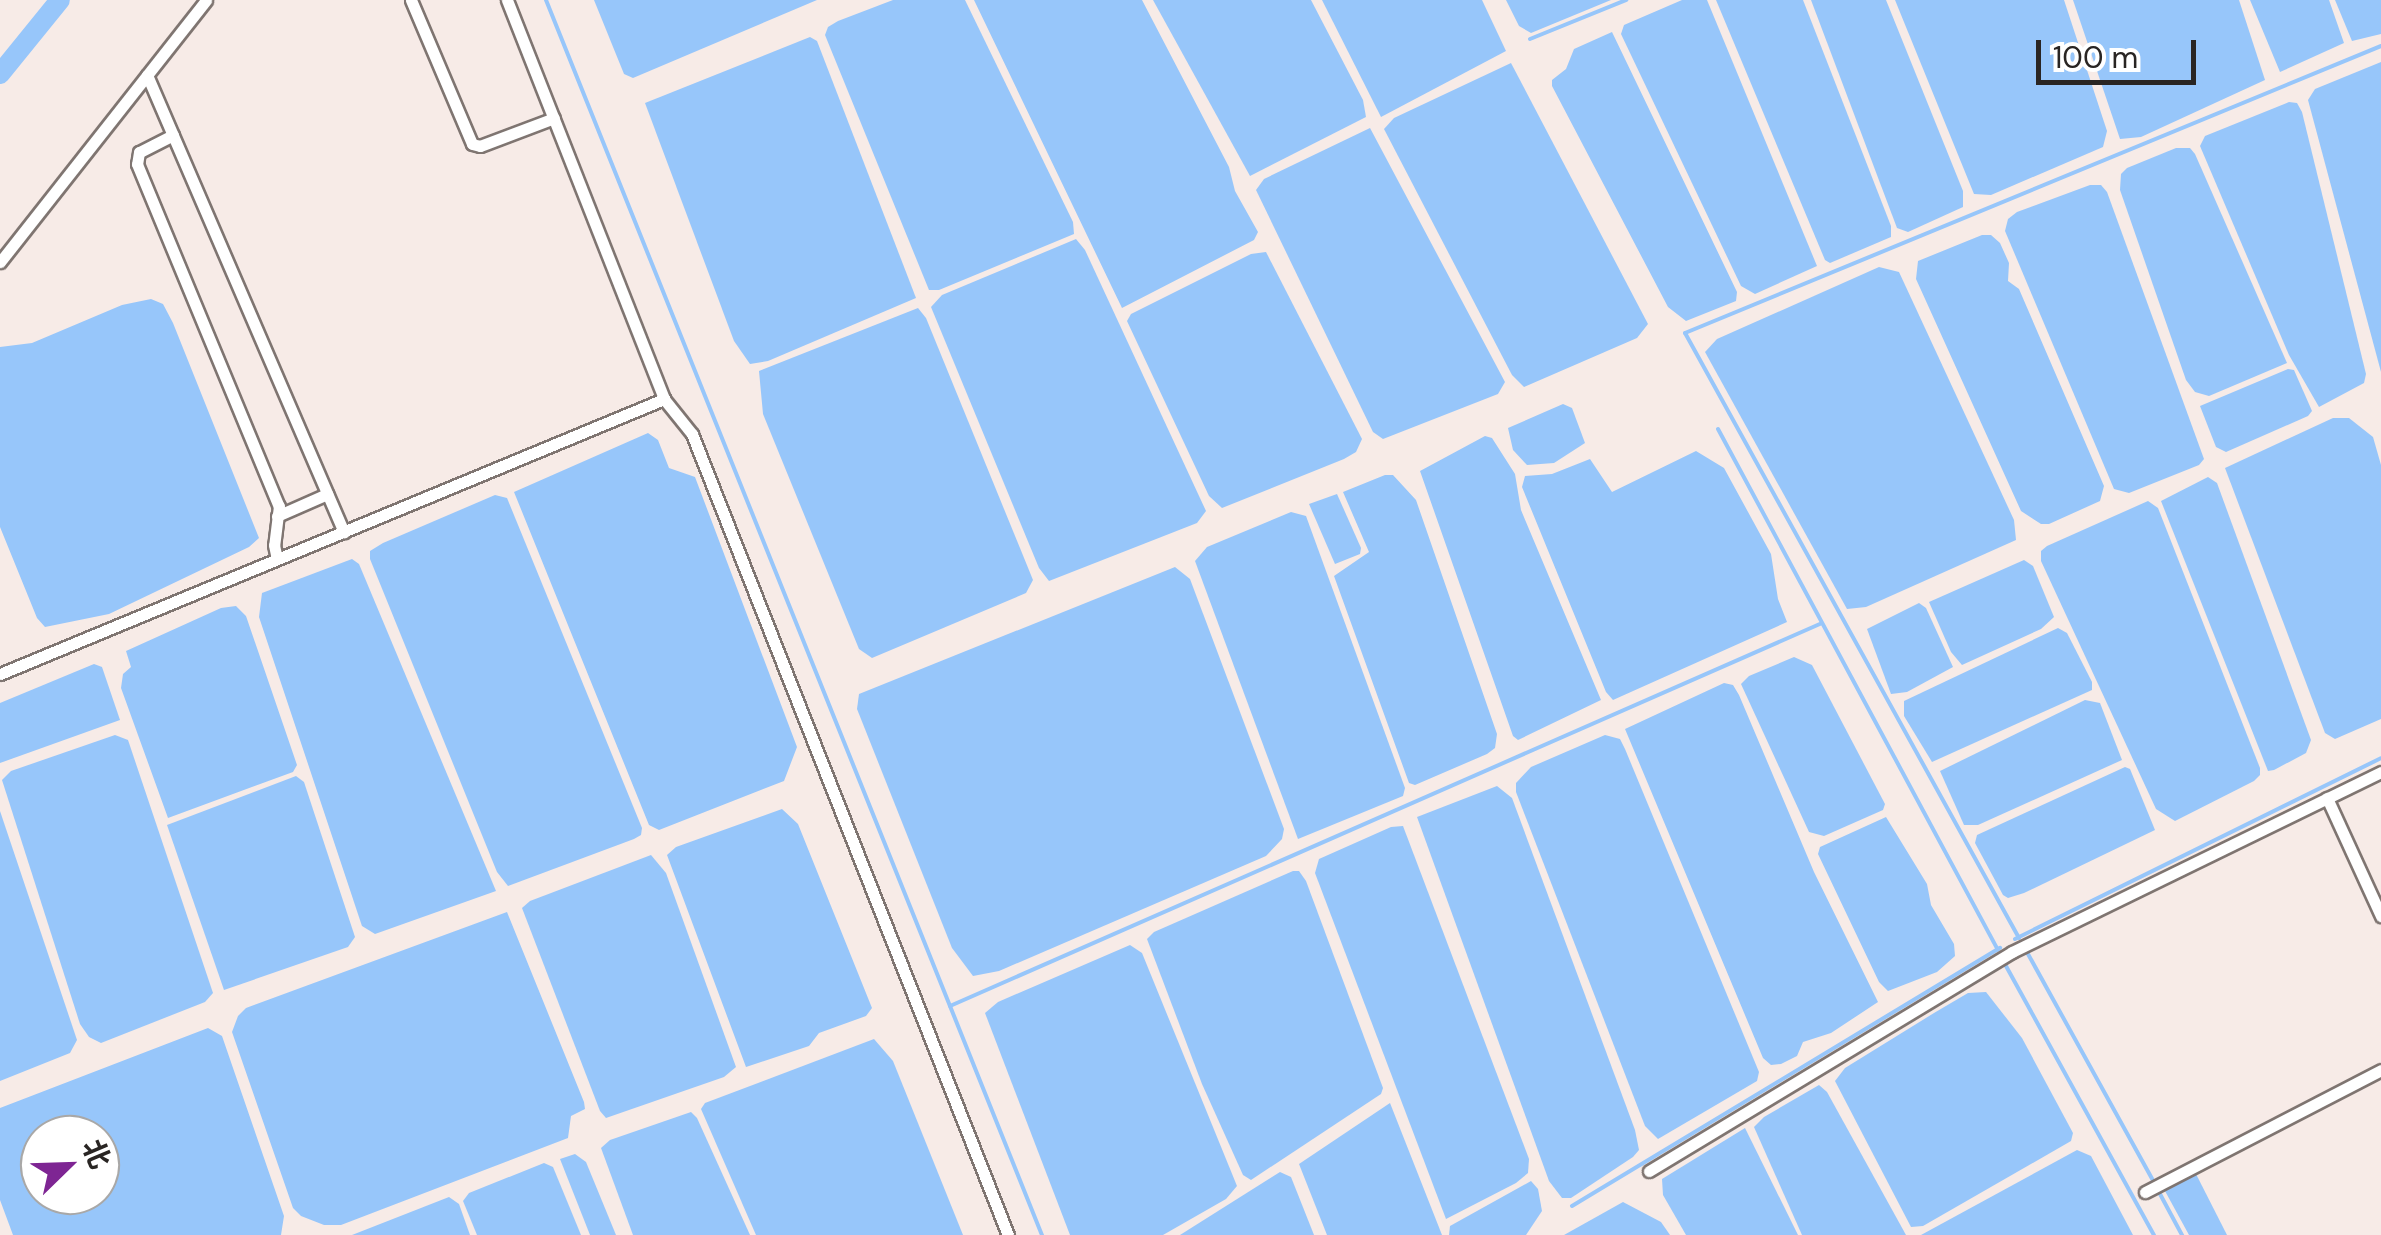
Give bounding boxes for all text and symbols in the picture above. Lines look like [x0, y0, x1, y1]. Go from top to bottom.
scale bar [2041, 20, 2201, 82]
text: 100 m [2053, 38, 2138, 77]
north arrow [20, 1115, 120, 1215]
text: 北 [74, 1134, 119, 1174]

